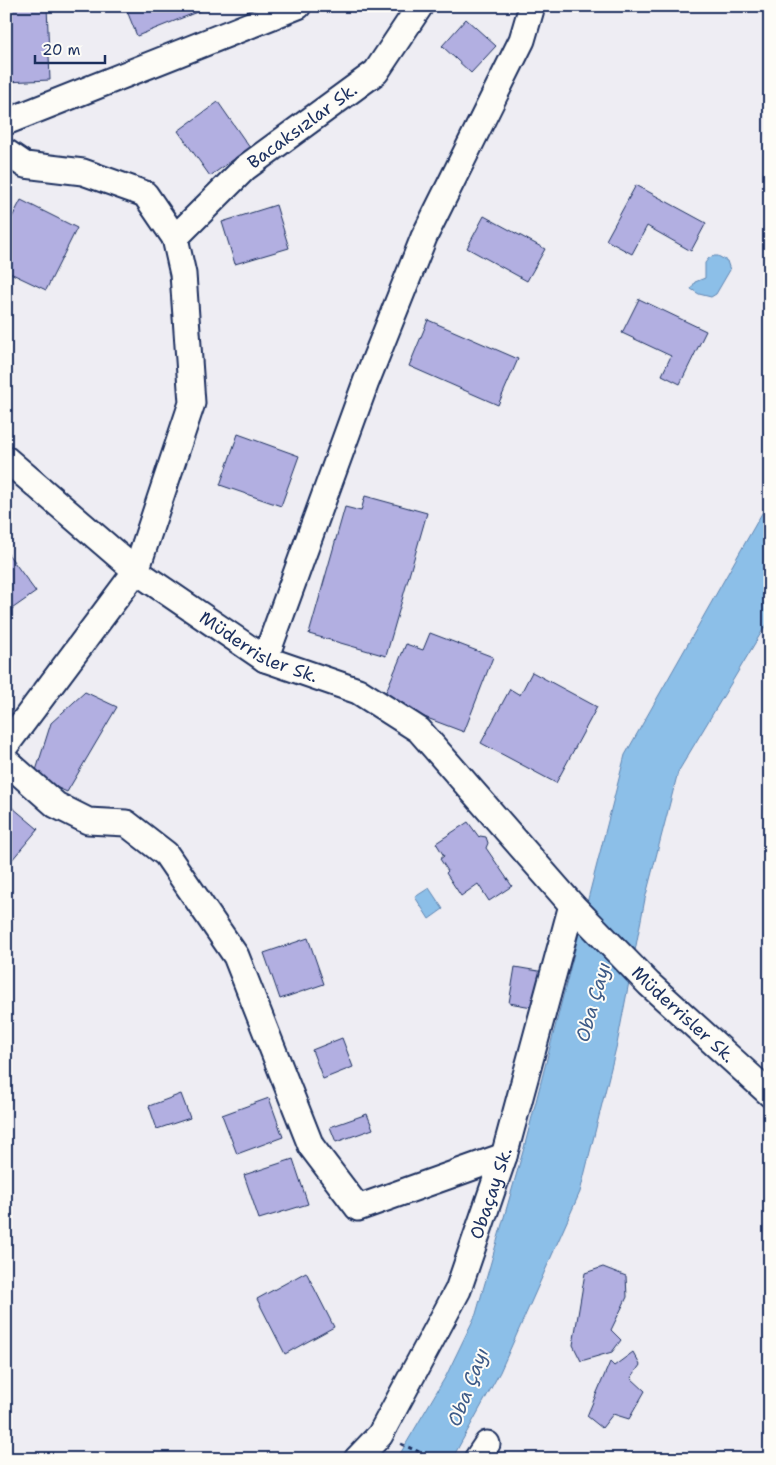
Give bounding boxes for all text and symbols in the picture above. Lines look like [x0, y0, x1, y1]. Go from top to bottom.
scale bar [35, 32, 105, 64]
text: 20 m [42, 40, 81, 60]
street label: Bacaksızlar Sk. [243, 78, 362, 174]
street label: Müderrisler Sk. [195, 606, 321, 688]
water label: Oba Çayı [570, 959, 616, 1045]
street label: Müderrisler Sk. [626, 961, 740, 1068]
street label: Obaçay Sk. [464, 1145, 518, 1242]
water label: Oba Çayı [442, 1344, 494, 1430]

